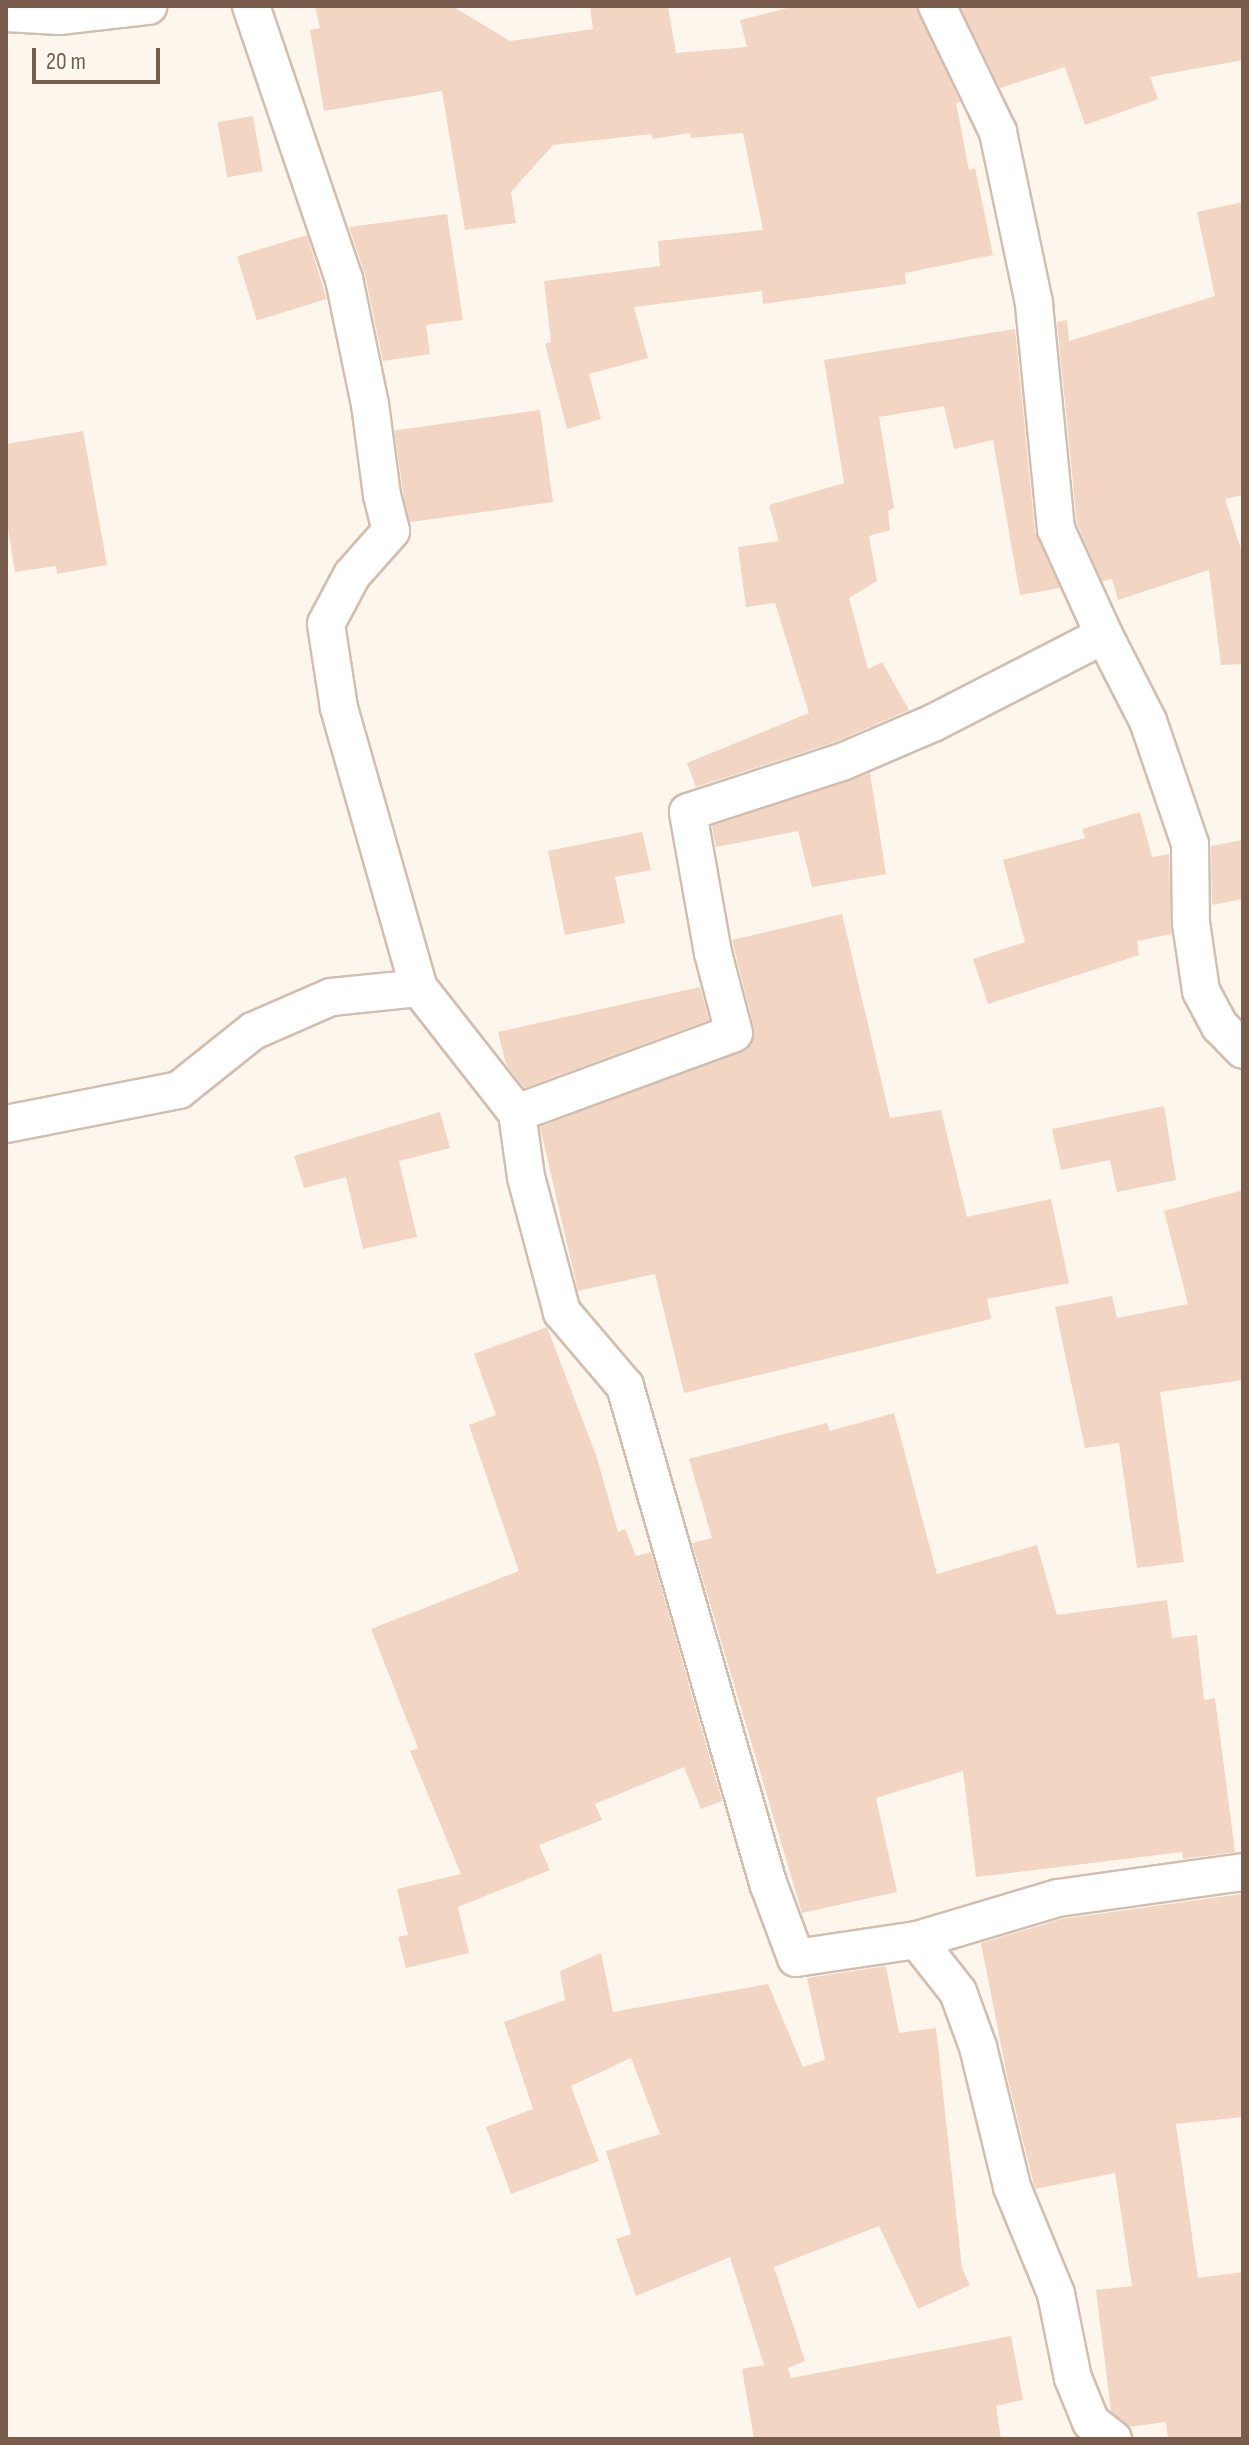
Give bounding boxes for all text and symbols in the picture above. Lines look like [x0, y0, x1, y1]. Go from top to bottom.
scale bar [36, 32, 164, 82]
text: 20 m [46, 47, 86, 76]

